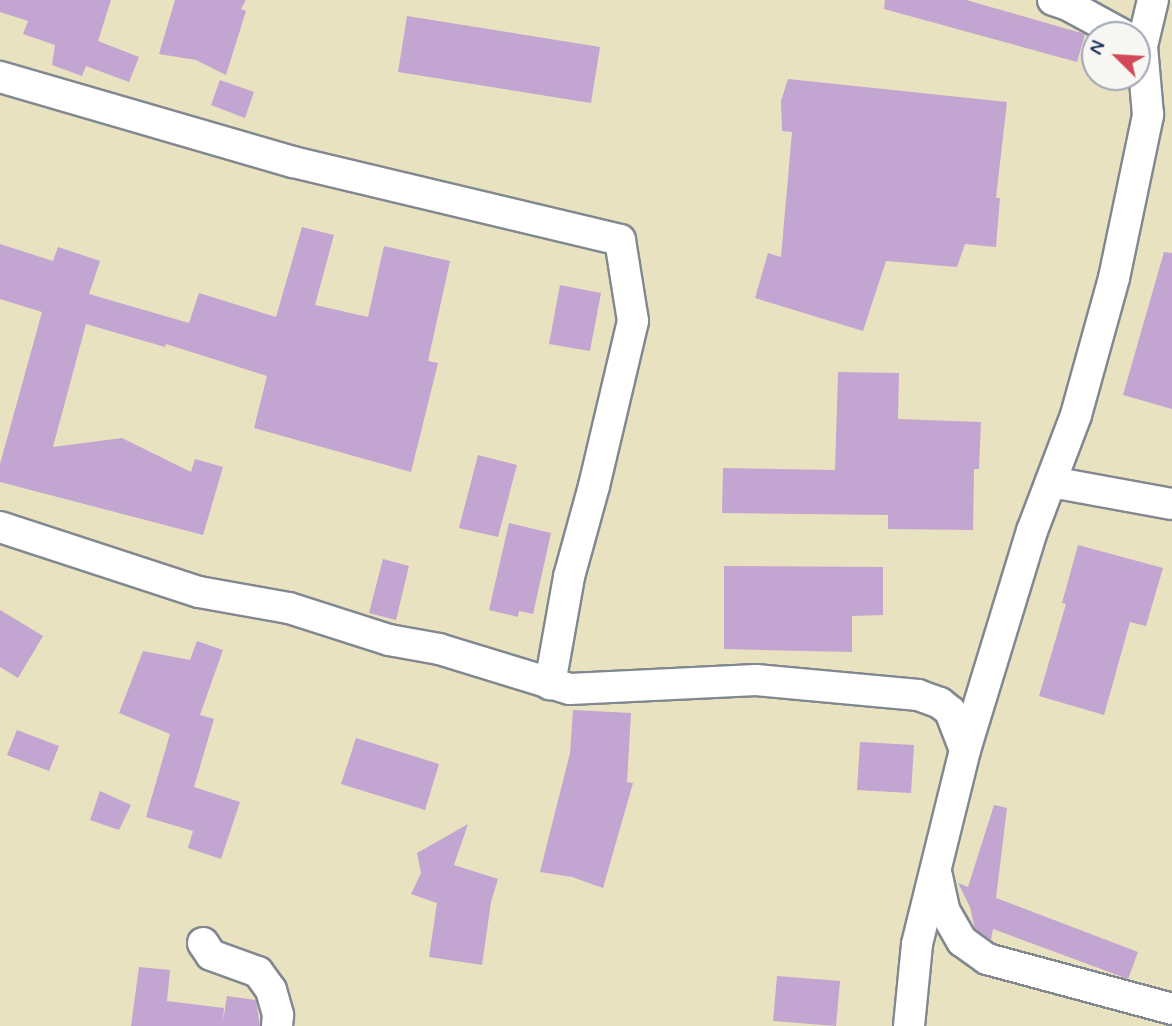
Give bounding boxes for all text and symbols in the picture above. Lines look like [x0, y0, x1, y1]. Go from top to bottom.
north arrow [1081, 21, 1151, 91]
text: N [1084, 37, 1112, 59]

